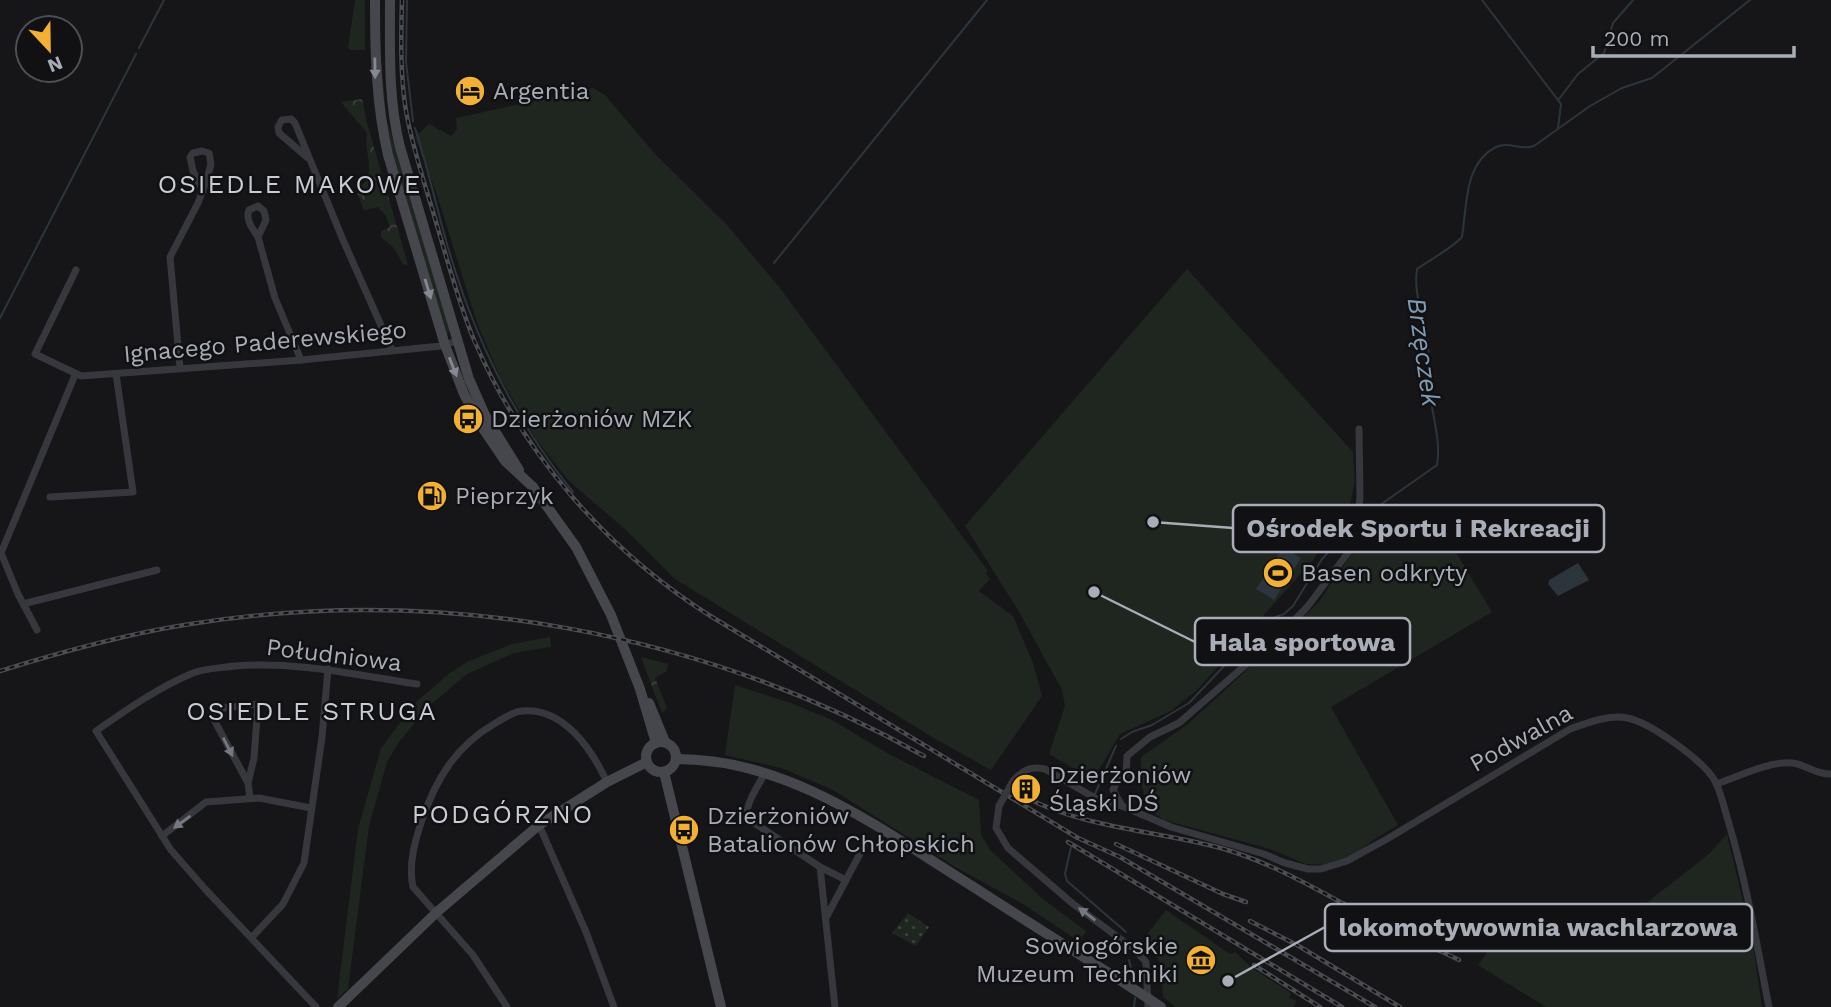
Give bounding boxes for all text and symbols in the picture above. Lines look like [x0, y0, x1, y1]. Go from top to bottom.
north arrow [14, 14, 84, 84]
scale bar [1593, 14, 1794, 58]
text: 200 m [1604, 26, 1670, 51]
text: N [44, 51, 66, 78]
one-way arrow [369, 57, 381, 79]
hotel icon: Argentia [453, 74, 487, 108]
place label: Argentia [493, 77, 589, 105]
district label: OSIEDLE MAKOWE [158, 169, 422, 199]
one-way arrow [423, 279, 433, 300]
water label: Brzęczek [1401, 295, 1447, 409]
street label: Ignacego Paderewskiego [122, 316, 408, 368]
one-way arrow [447, 356, 458, 377]
bus stop icon: Dzierżoniów MZK [451, 402, 485, 436]
place label: Dzierżoniów MZK [491, 405, 693, 433]
fuel station icon: Pieprzyk [415, 479, 449, 513]
place label: Pieprzyk [455, 482, 554, 510]
callout: Ośrodek Sportu i Rekreacji [1233, 505, 1604, 552]
text: Ośrodek Sportu i Rekreacji [1246, 513, 1590, 543]
sports icon: Basen odkryty [1261, 556, 1295, 590]
place label: Basen odkryty [1301, 559, 1468, 587]
callout: Hala sportowa [1195, 618, 1410, 665]
text: Hala sportowa [1209, 627, 1395, 657]
street label: Południowa [265, 633, 403, 677]
district label: OSIEDLE STRUGA [186, 696, 438, 726]
street label: Podwalna [1465, 698, 1577, 778]
one-way arrow [222, 738, 234, 758]
place label: Dzierżoniów Śląski DŚ [1049, 761, 1191, 817]
building icon: Dzierżoniów Śląski DŚ [1009, 772, 1043, 806]
district label: PODGÓRZNO [412, 799, 594, 829]
place label: Dzierżoniów Batalionów Chłopskich [707, 802, 975, 858]
bus stop icon: Dzierżoniów Batalionów Chłopskich [667, 813, 701, 847]
one-way arrow [173, 815, 191, 829]
callout: lokomotywownia wachlarzowa [1325, 904, 1752, 951]
one-way arrow [1079, 907, 1097, 922]
text: lokomotywownia wachlarzowa [1338, 912, 1738, 942]
place label: Sowiogórskie Muzeum Techniki [976, 932, 1178, 988]
museum icon: Sowiogórskie Muzeum Techniki [1184, 943, 1218, 977]

